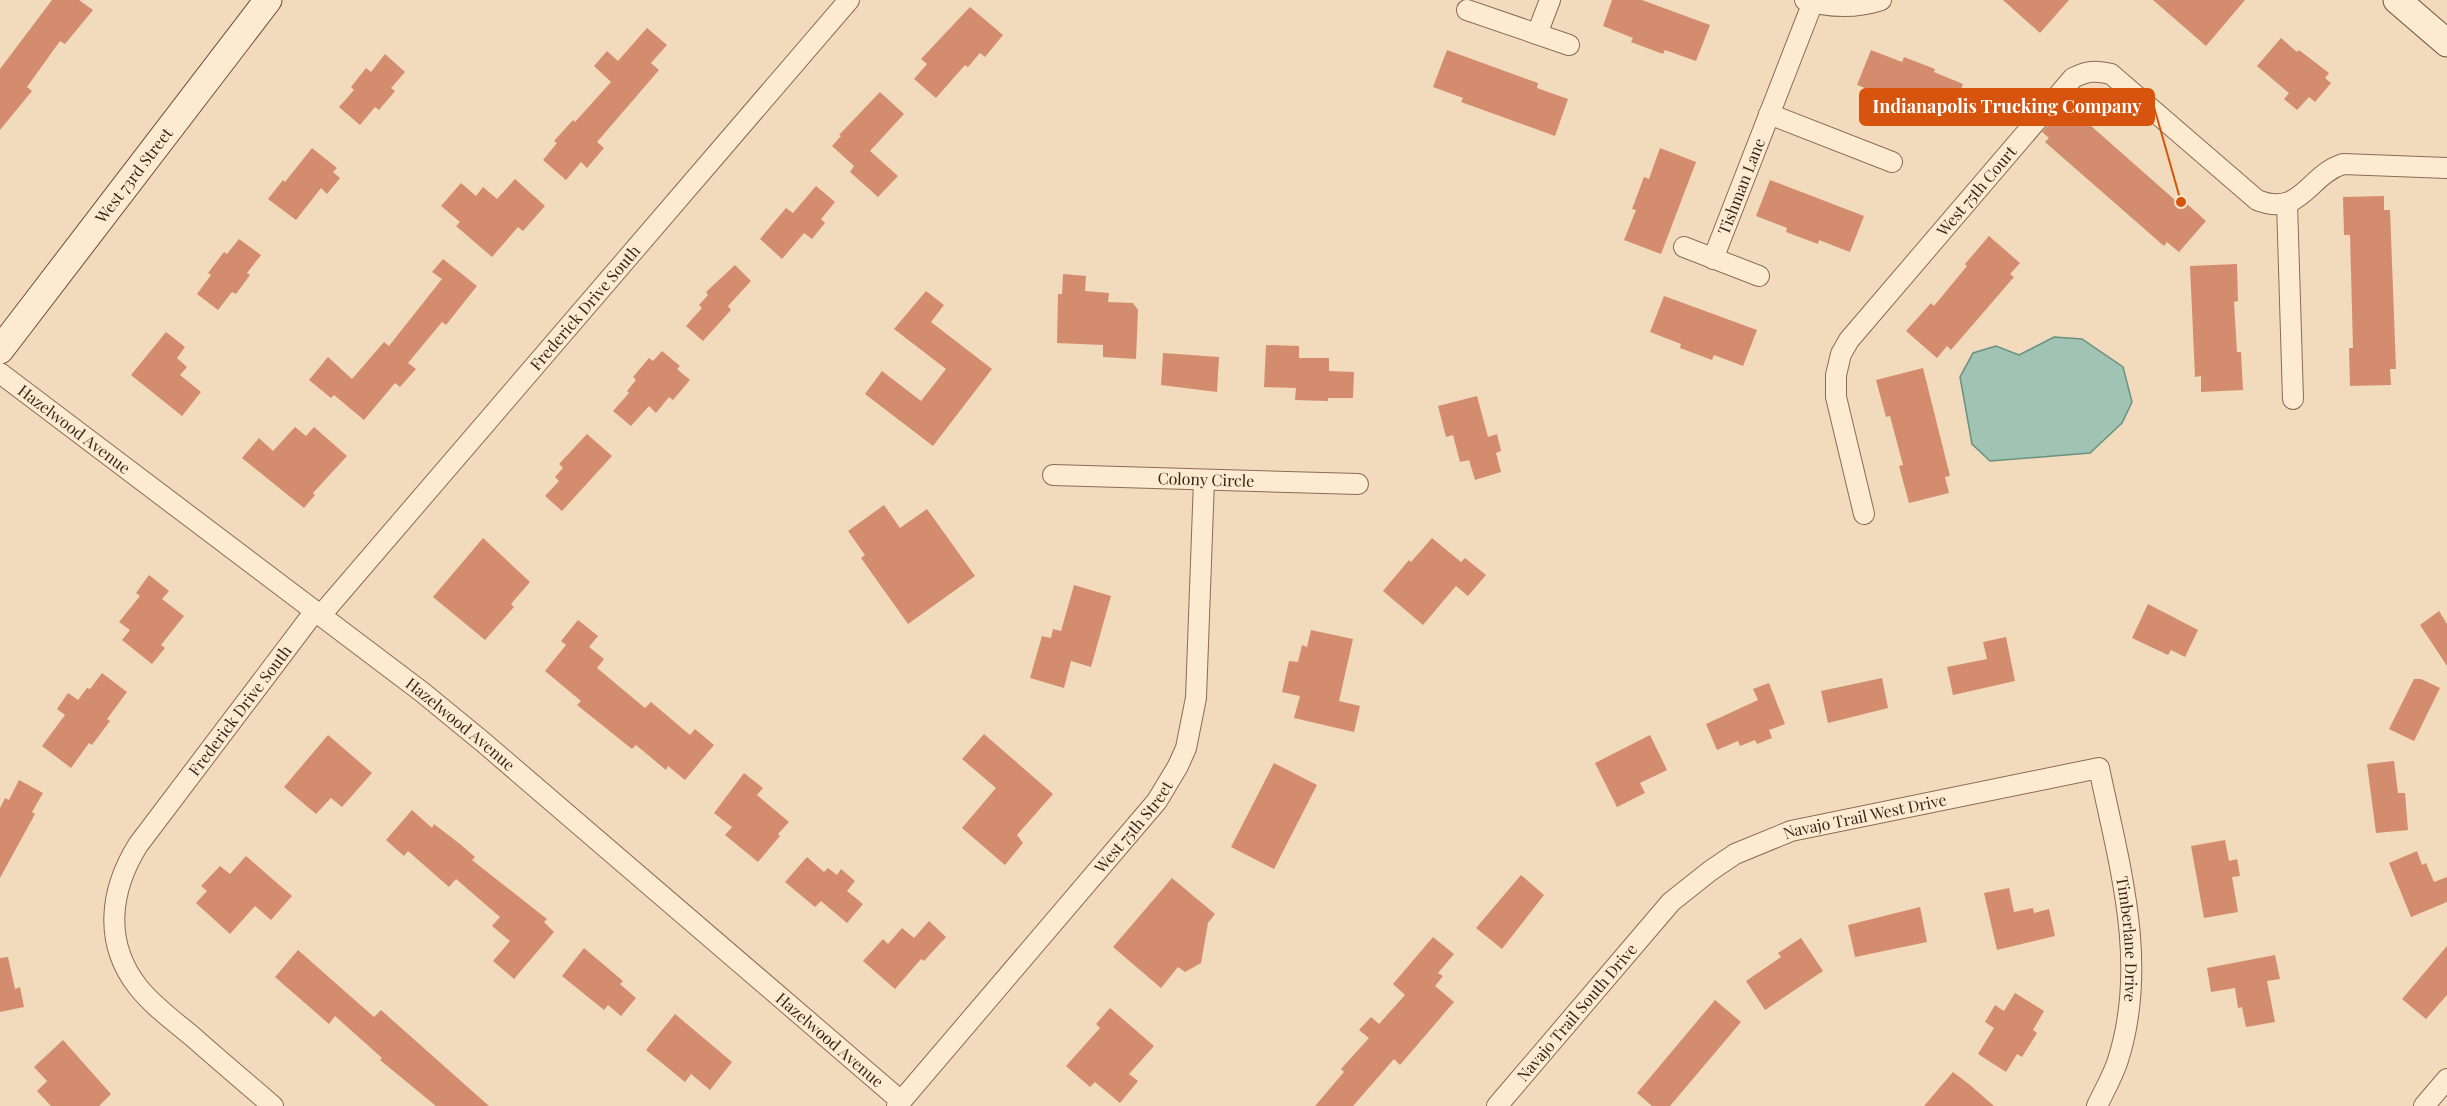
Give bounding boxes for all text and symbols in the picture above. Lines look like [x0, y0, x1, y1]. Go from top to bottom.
callout: Indianapolis Trucking Company [1860, 89, 2154, 125]
text: Indianapolis Trucking Company [1872, 94, 2142, 118]
street label: West 73rd Street [89, 123, 177, 228]
street label: Tishman Lane [1713, 135, 1769, 237]
street label: West 75th Court [1931, 141, 2021, 241]
street label: Frederick Drive South [525, 240, 644, 374]
street label: Hazelwood Avenue [14, 379, 135, 478]
street label: Colony Circle [1157, 467, 1255, 491]
street label: Frederick Drive South [183, 640, 296, 780]
street label: Hazelwood Avenue [402, 672, 520, 775]
street label: West 75th Street [1089, 776, 1177, 878]
street label: Navajo Trail West Drive [1780, 788, 1948, 843]
street label: Timberlane Drive [2112, 875, 2142, 1003]
street label: Navajo Trail South Drive [1512, 939, 1641, 1085]
street label: Hazelwood Avenue [772, 987, 888, 1092]

